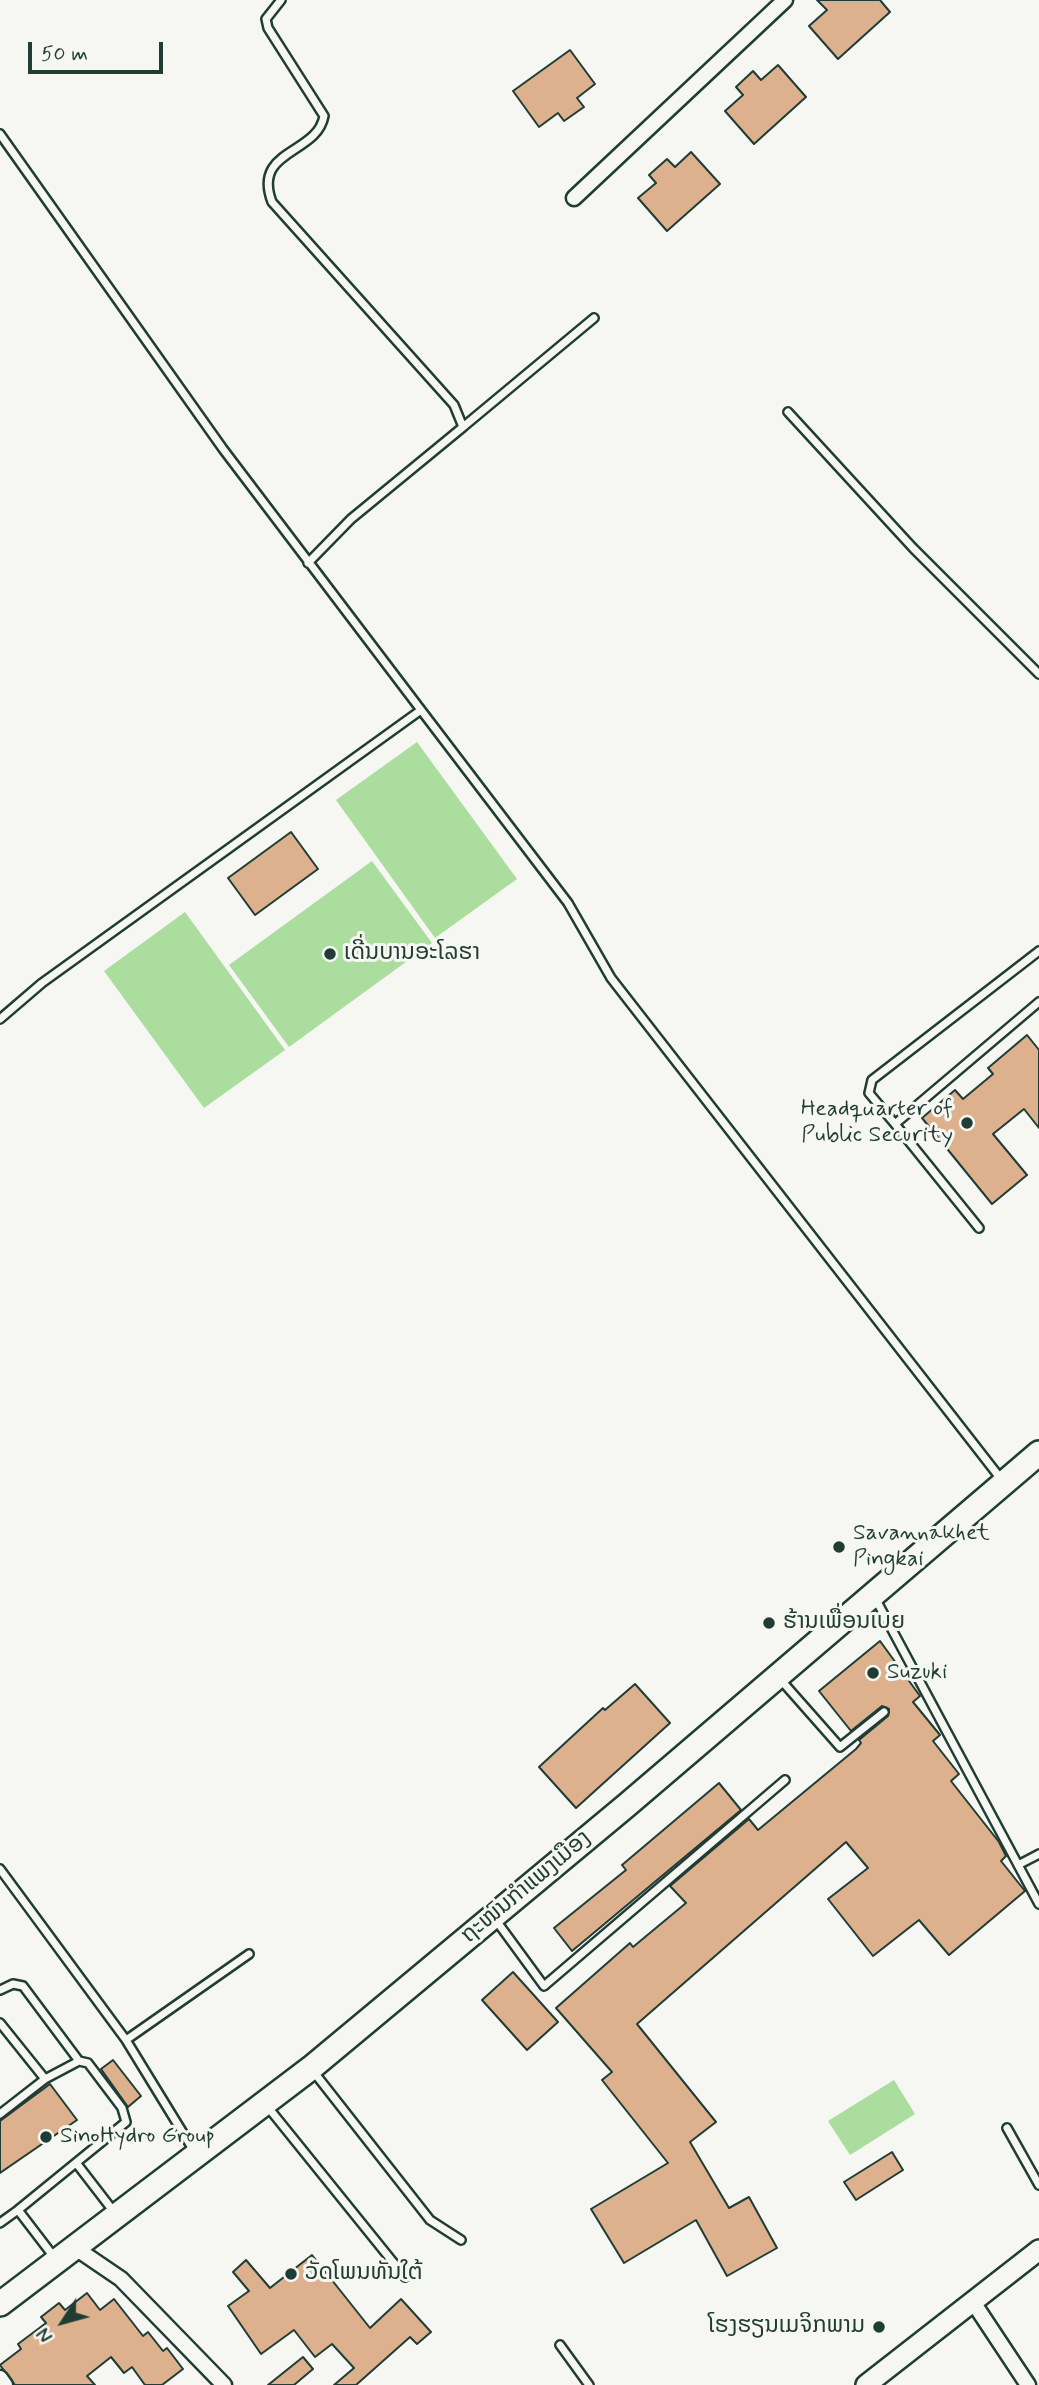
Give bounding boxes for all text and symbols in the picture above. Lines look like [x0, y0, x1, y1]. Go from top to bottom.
scale bar [32, 28, 166, 72]
text: 50 m [41, 40, 88, 68]
place label: ເດີ່ນບານອະໂລຮາ [344, 940, 480, 968]
marker: ເດີ່ນບານອະໂລຮາ [322, 946, 338, 962]
place label: Headquarter of Public Security [801, 1096, 953, 1150]
marker: Headquarter of Public Security [959, 1115, 975, 1131]
place label: Savannakhet Pingkai [853, 1520, 990, 1574]
marker: Savannakhet Pingkai [831, 1539, 847, 1555]
place label: ຮ້ານເພື່ອນເບຍ [783, 1609, 905, 1637]
marker: ຮ້ານເພື່ອນເບຍ [761, 1615, 777, 1631]
place label: Suzuki [887, 1659, 947, 1687]
marker: Suzuki [865, 1665, 881, 1681]
street label: ຖະໜົນກຳແພງເມືອງ [456, 1826, 598, 1950]
place label: SinoHydro Group [60, 2123, 215, 2151]
marker: SinoHydro Group [38, 2129, 54, 2145]
place label: ວັດໂພນທັນໃຕ້ [305, 2260, 423, 2288]
marker: ວັດໂພນທັນໃຕ້ [283, 2266, 299, 2282]
north arrow [28, 2287, 98, 2357]
place label: ໂຮງຮຽນເມຈິກພາມ [708, 2313, 865, 2341]
marker: ໂຮງຮຽນເມຈິກພາມ [871, 2319, 887, 2335]
text: N [32, 2322, 59, 2347]

